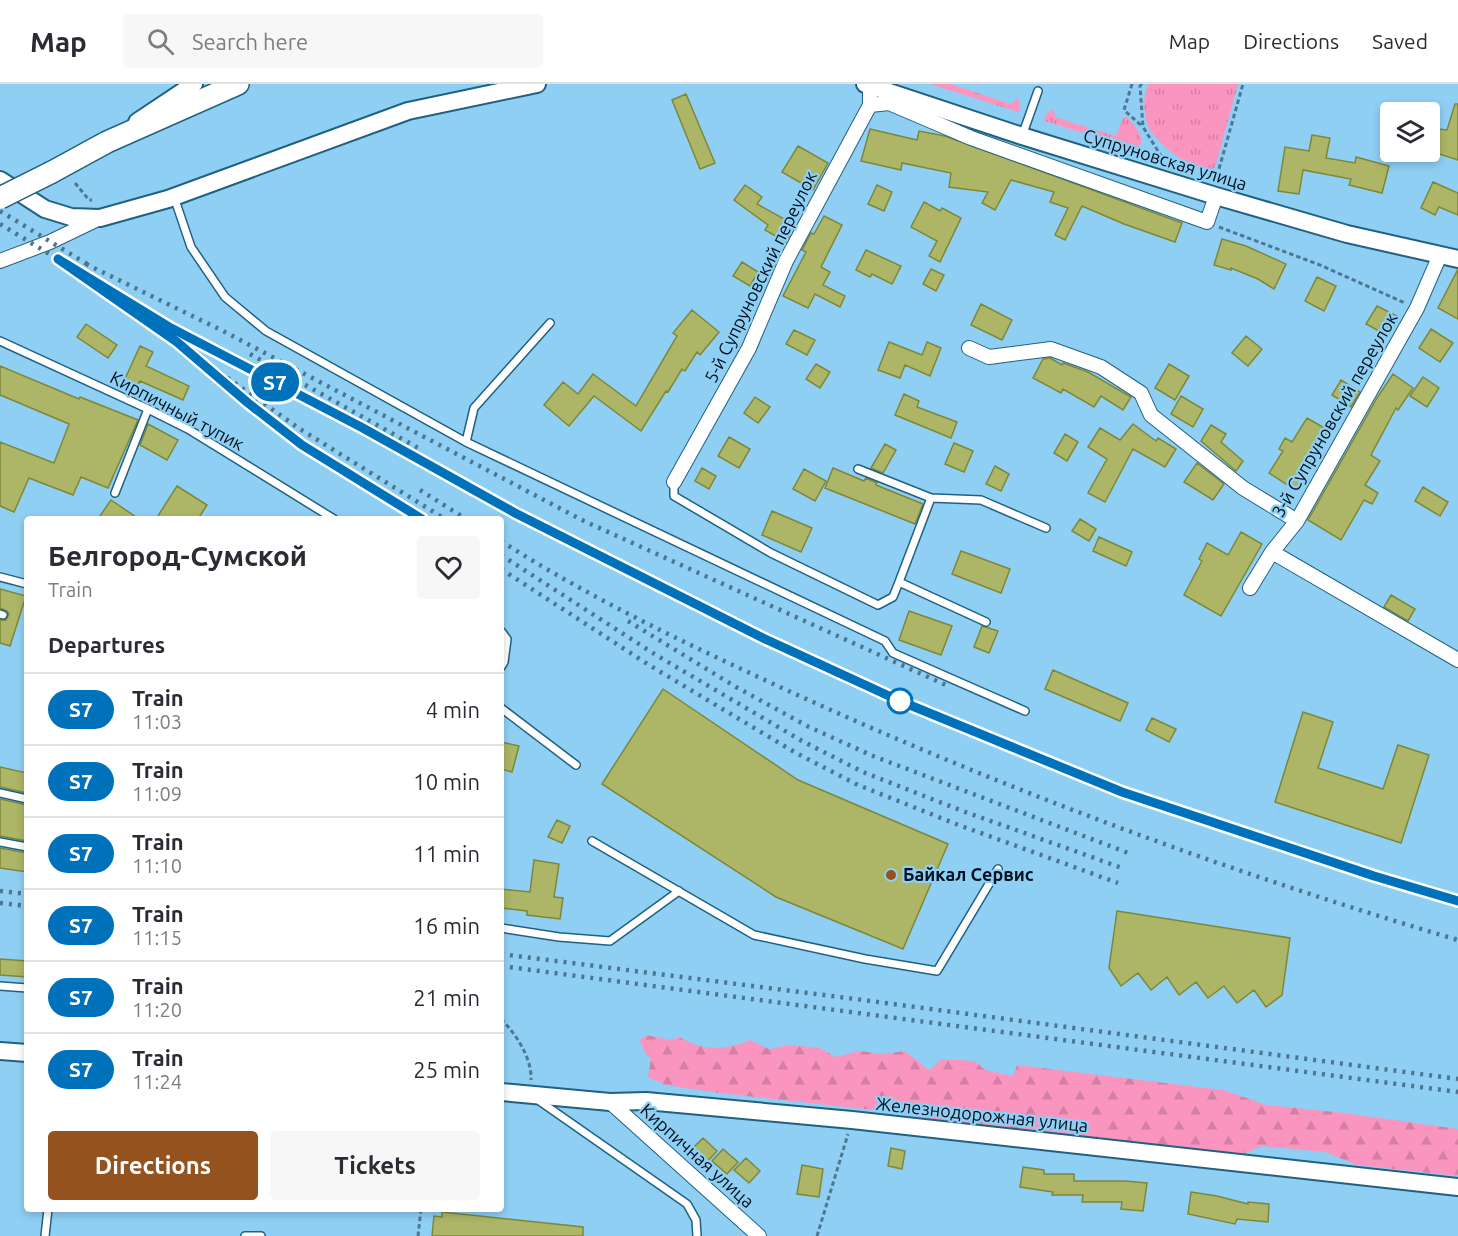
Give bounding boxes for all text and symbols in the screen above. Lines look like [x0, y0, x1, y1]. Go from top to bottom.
search box [123, 14, 543, 68]
icon: search [144, 25, 177, 58]
text: Map [30, 26, 87, 57]
text: Search here [192, 29, 308, 54]
text: Map [1169, 29, 1210, 53]
text: Directions [1243, 29, 1339, 53]
text: Saved [1372, 29, 1428, 53]
map controls [1380, 102, 1440, 162]
button: layers [1380, 102, 1440, 162]
street label: Супруновская улица [1081, 125, 1250, 193]
street label: 5-й Супруновский переулок [700, 168, 820, 386]
street label: 3-й Супруновский переулок [1267, 309, 1401, 520]
line badge: S7 [248, 362, 302, 402]
street label: Кирпичный тупик [107, 366, 248, 454]
text: S7 [263, 370, 287, 394]
button: heart [417, 536, 480, 599]
text: Белгород-Сумской [48, 540, 307, 571]
text: Train [48, 578, 93, 601]
text: Departures [48, 632, 165, 657]
text: Train [132, 685, 184, 710]
unlabelled marker [887, 688, 913, 714]
text: S7 [69, 697, 93, 721]
text: 4 min [426, 697, 480, 722]
text: 11:03 [132, 710, 182, 733]
text: Train [132, 757, 184, 782]
text: S7 [69, 769, 93, 793]
text: 10 min [413, 769, 480, 794]
text: 11:09 [132, 782, 182, 805]
text: Train [132, 829, 184, 854]
text: S7 [69, 841, 93, 865]
text: 11 min [413, 841, 480, 866]
text: 11:10 [132, 854, 182, 877]
place label: Байкал Сервис [903, 864, 1034, 884]
marker: Байкал Сервис [884, 868, 898, 882]
text: Train [132, 901, 184, 926]
text: S7 [69, 913, 93, 937]
text: 16 min [413, 913, 480, 938]
text: 11:15 [132, 926, 182, 949]
text: Train [132, 973, 184, 998]
text: S7 [69, 985, 93, 1009]
text: 21 min [413, 985, 480, 1010]
text: 11:20 [132, 998, 182, 1021]
text: Train [132, 1045, 184, 1070]
text: S7 [69, 1057, 93, 1081]
text: 25 min [413, 1057, 480, 1082]
text: 11:24 [132, 1070, 182, 1093]
street label: Железнодорожная улица [875, 1093, 1089, 1135]
street label: Кирпичная улица [637, 1099, 758, 1211]
button: Directions [48, 1131, 258, 1200]
button: Tickets [270, 1131, 480, 1200]

